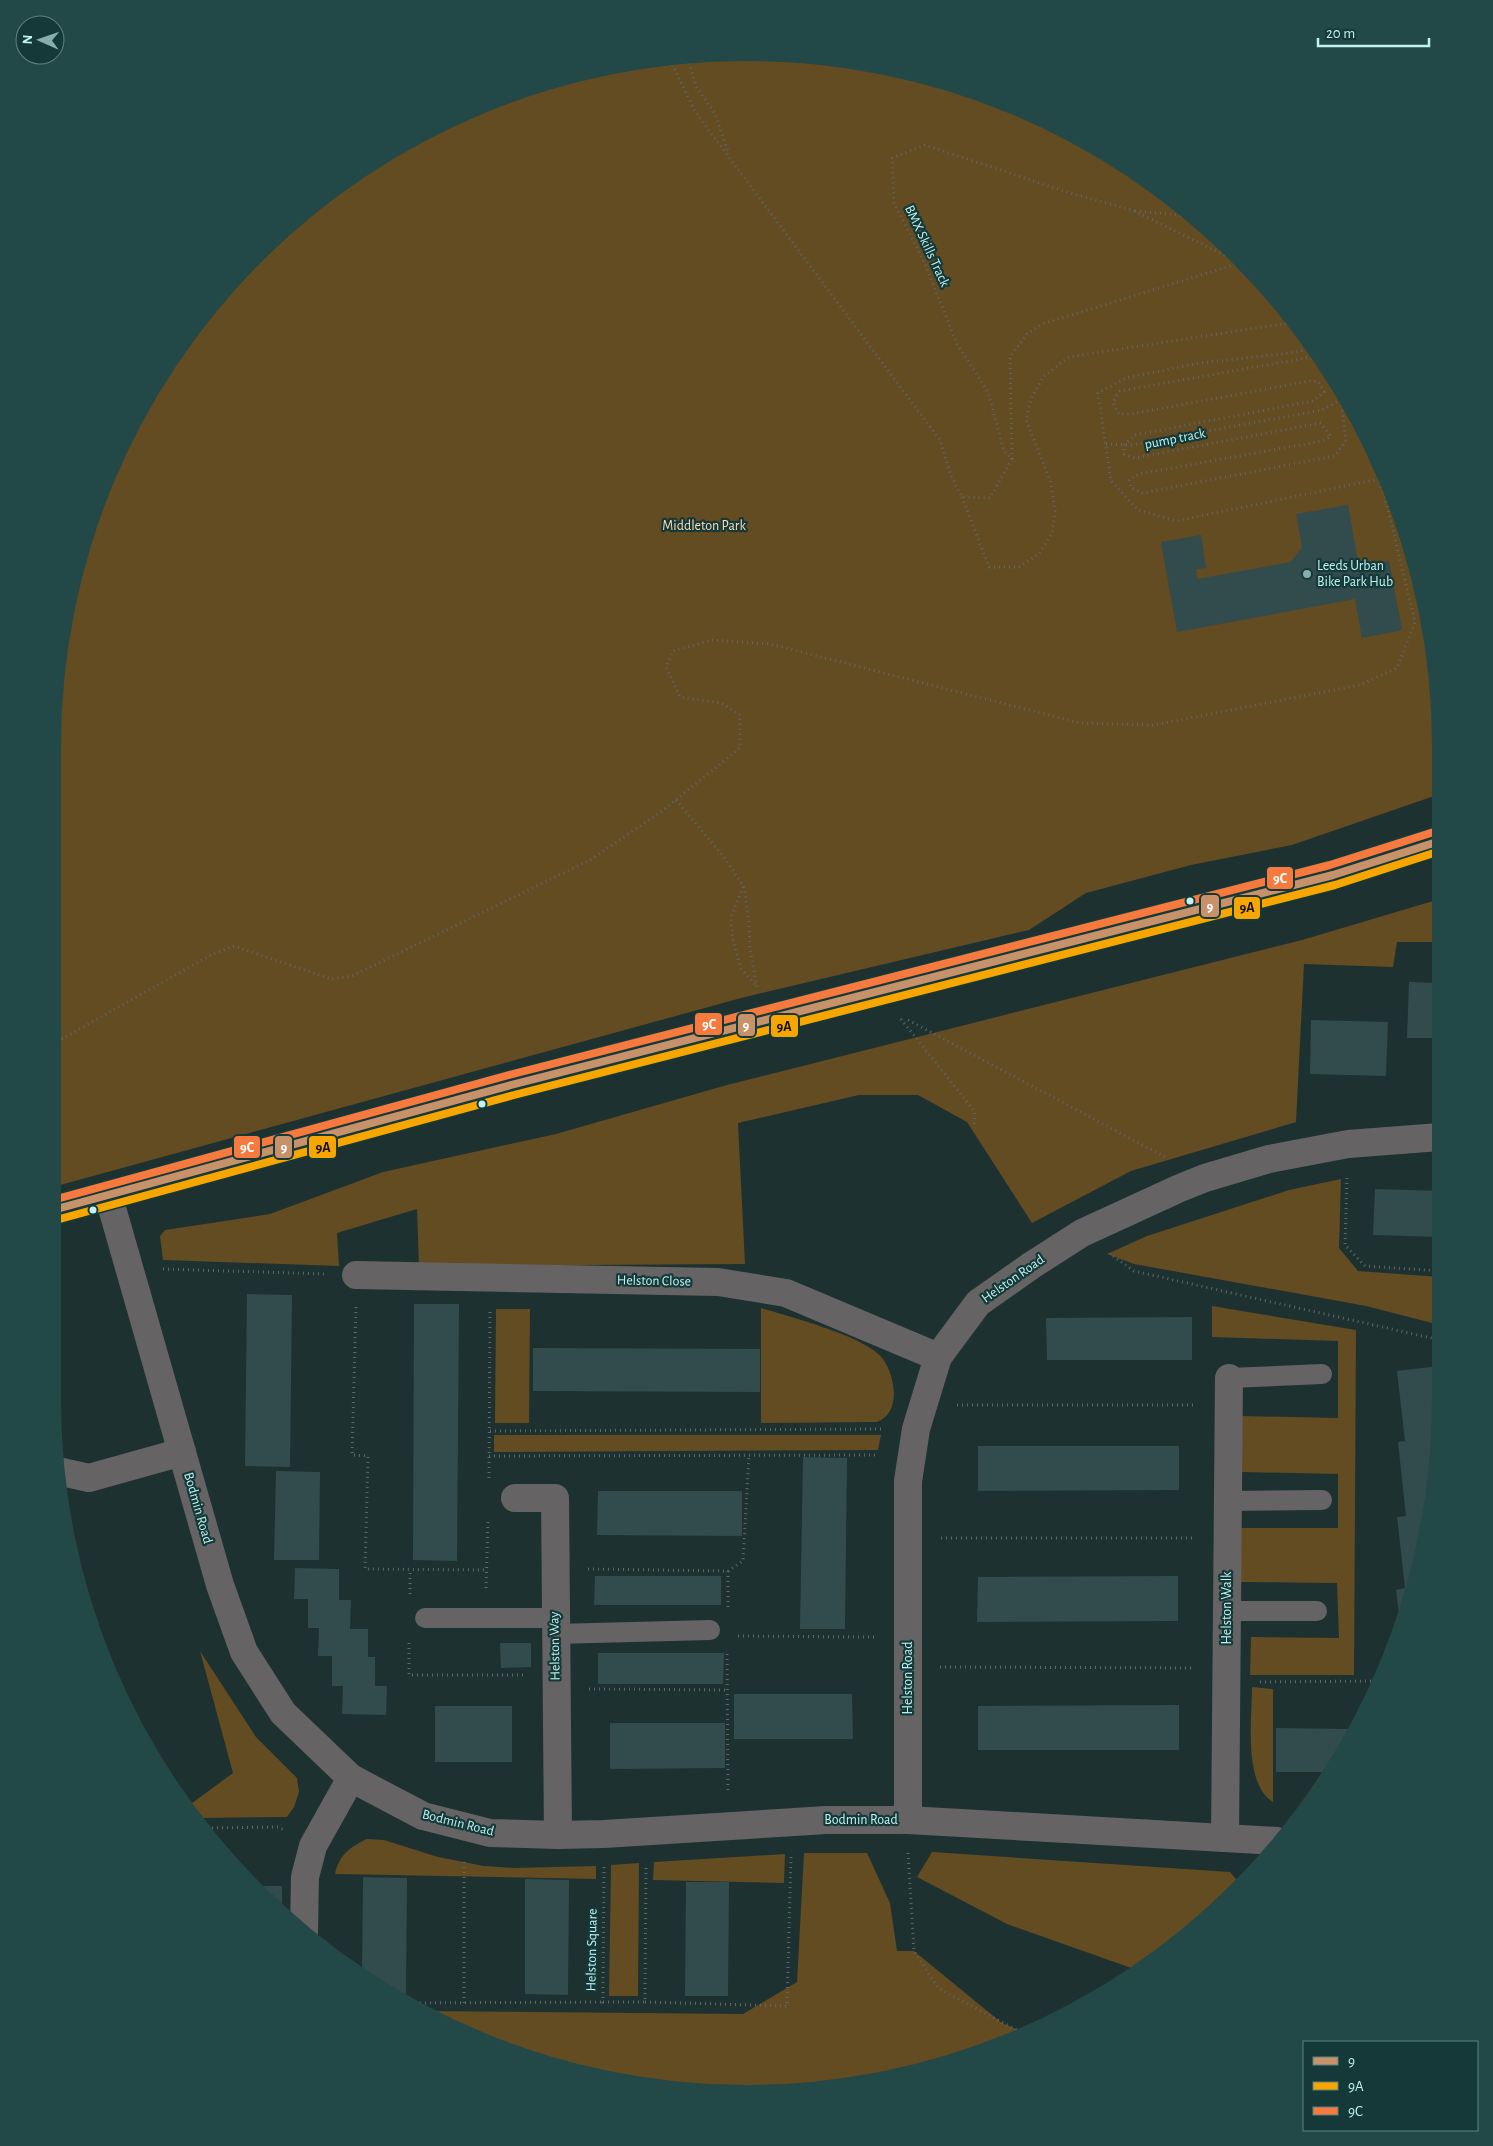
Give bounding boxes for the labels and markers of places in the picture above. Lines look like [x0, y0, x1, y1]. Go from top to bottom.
place label: Leeds Urban Bike Park Hub [1317, 559, 1393, 589]
marker: Leeds Urban Bike Park Hub [1301, 568, 1313, 580]
unlabelled marker [1185, 896, 1195, 906]
unlabelled marker [477, 1099, 487, 1109]
unlabelled marker [88, 1205, 98, 1215]

